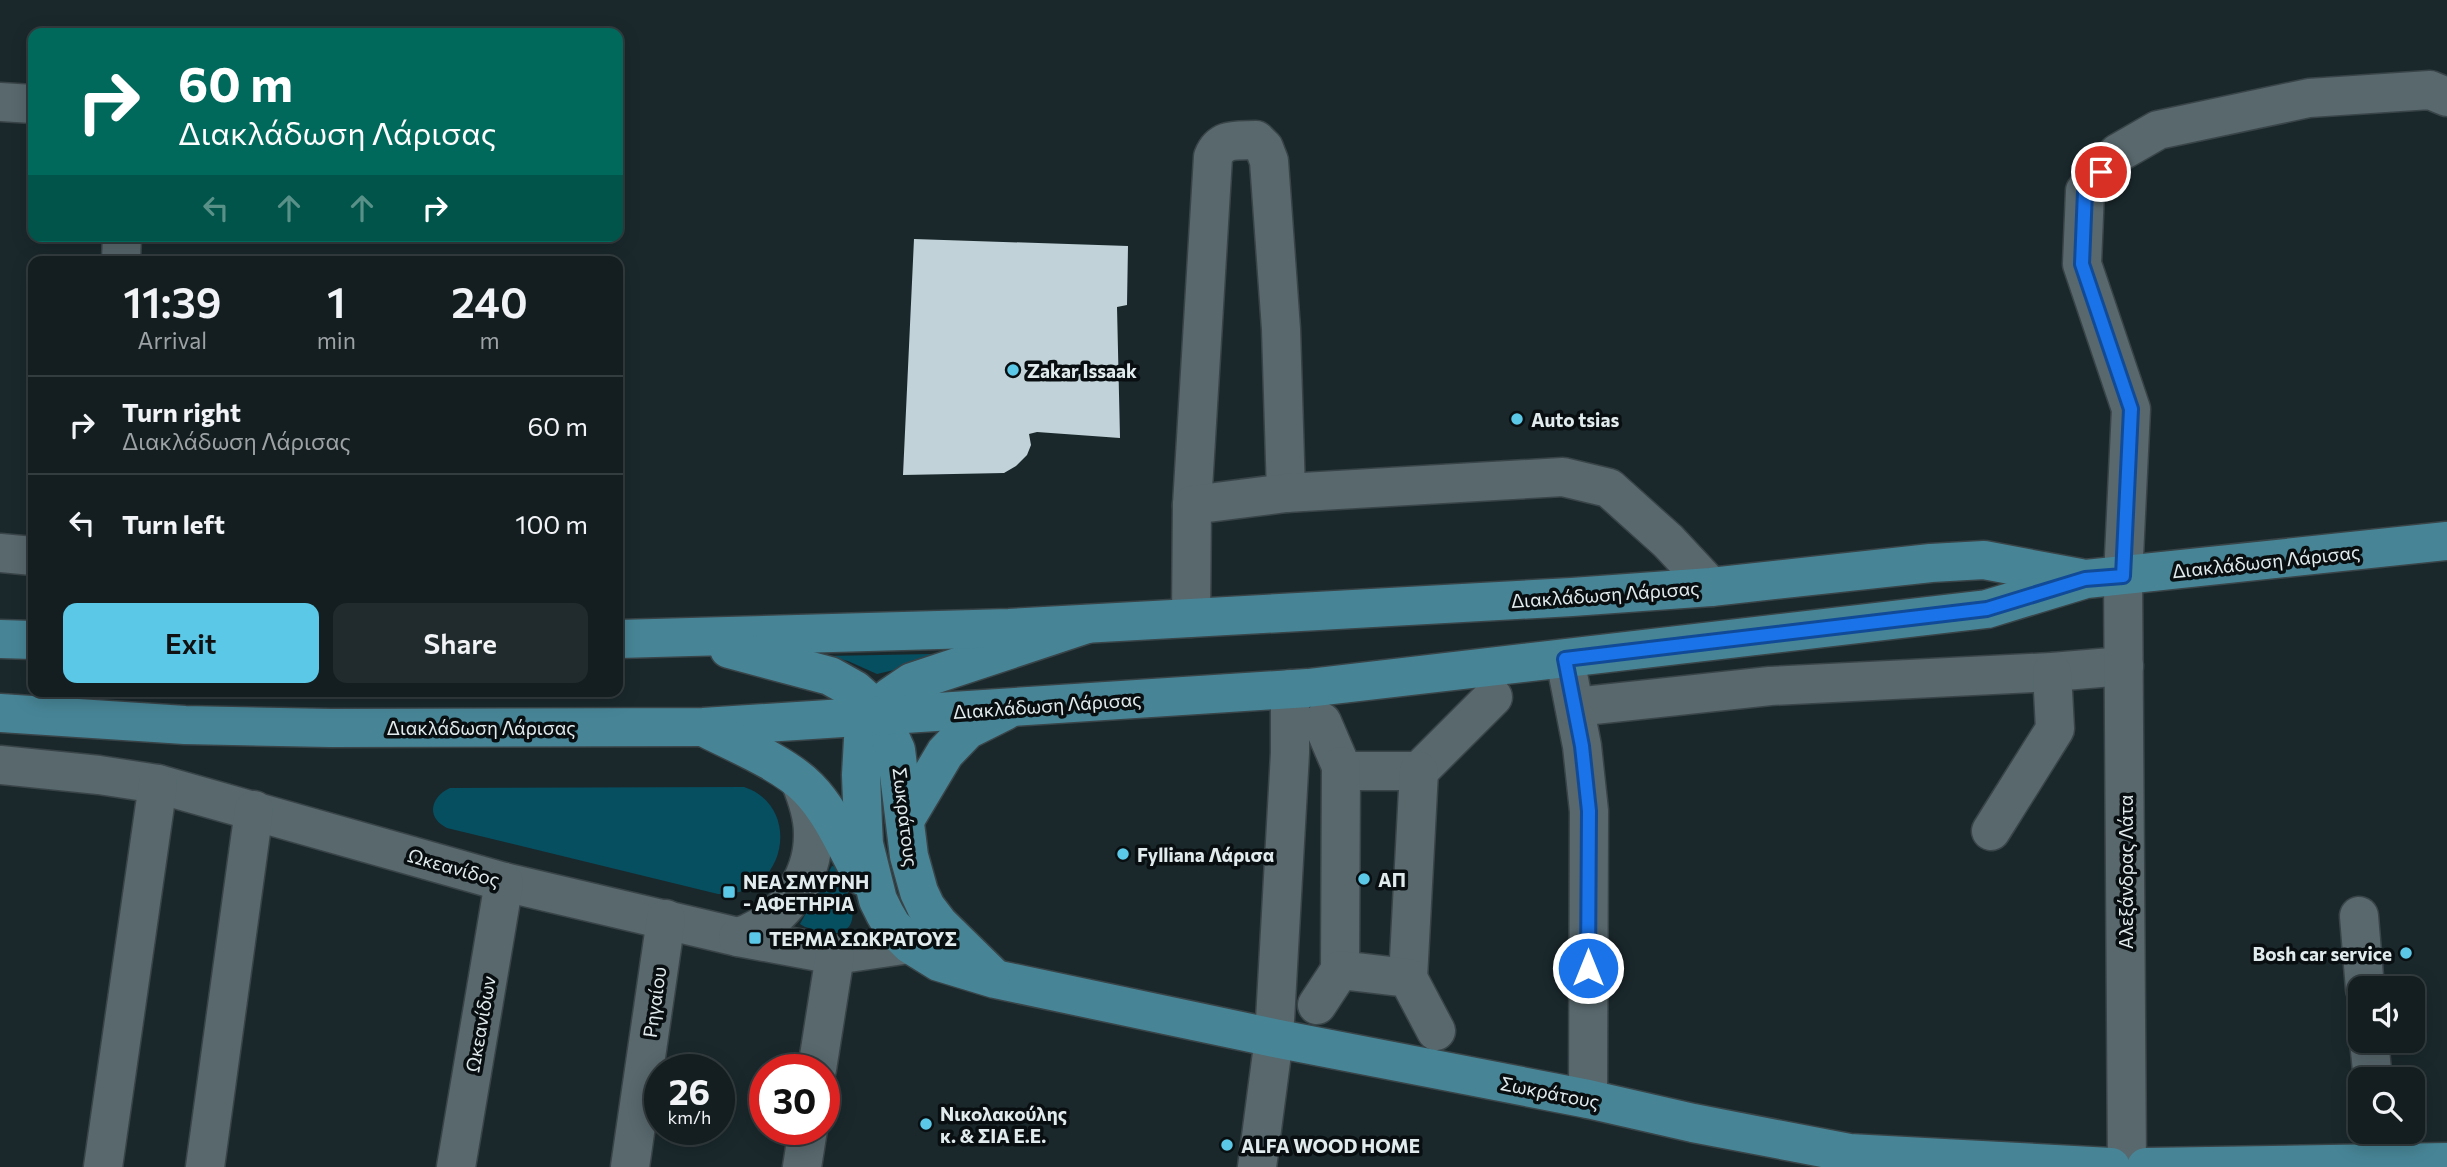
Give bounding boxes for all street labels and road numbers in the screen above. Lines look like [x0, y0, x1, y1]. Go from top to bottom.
street label: Διακλάδωση Λάρισας [2171, 540, 2361, 582]
street label: Διακλάδωση Λάρισας [1510, 576, 1700, 612]
street label: Διακλάδωση Λάρισας [952, 687, 1142, 723]
street label: Διακλάδωση Λάρισας [386, 716, 576, 739]
street label: Σωκράτους [888, 766, 924, 868]
street label: Αλεξάνδρας Λάτα [2114, 795, 2137, 949]
street label: Ωκεανίδος [406, 843, 502, 891]
street label: Ρηγαίου [638, 965, 670, 1039]
street label: Ωκεανίδων [460, 974, 500, 1074]
street label: Σωκράτους [1499, 1071, 1601, 1113]

